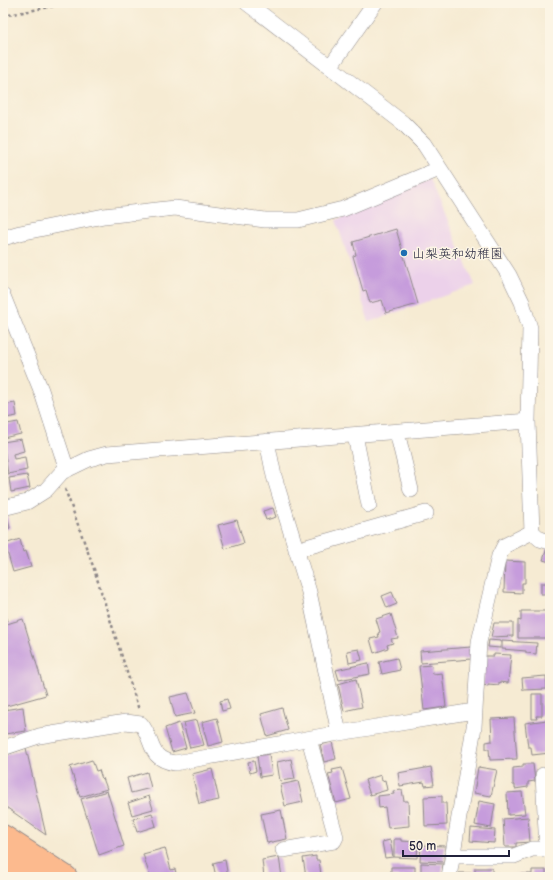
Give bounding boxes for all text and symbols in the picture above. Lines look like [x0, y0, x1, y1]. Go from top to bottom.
place label: 山梨英和幼稚園 [412, 246, 503, 262]
marker: 山梨英和幼稚園 [399, 248, 409, 258]
scale bar [403, 832, 509, 858]
text: 50 m [409, 839, 436, 854]

